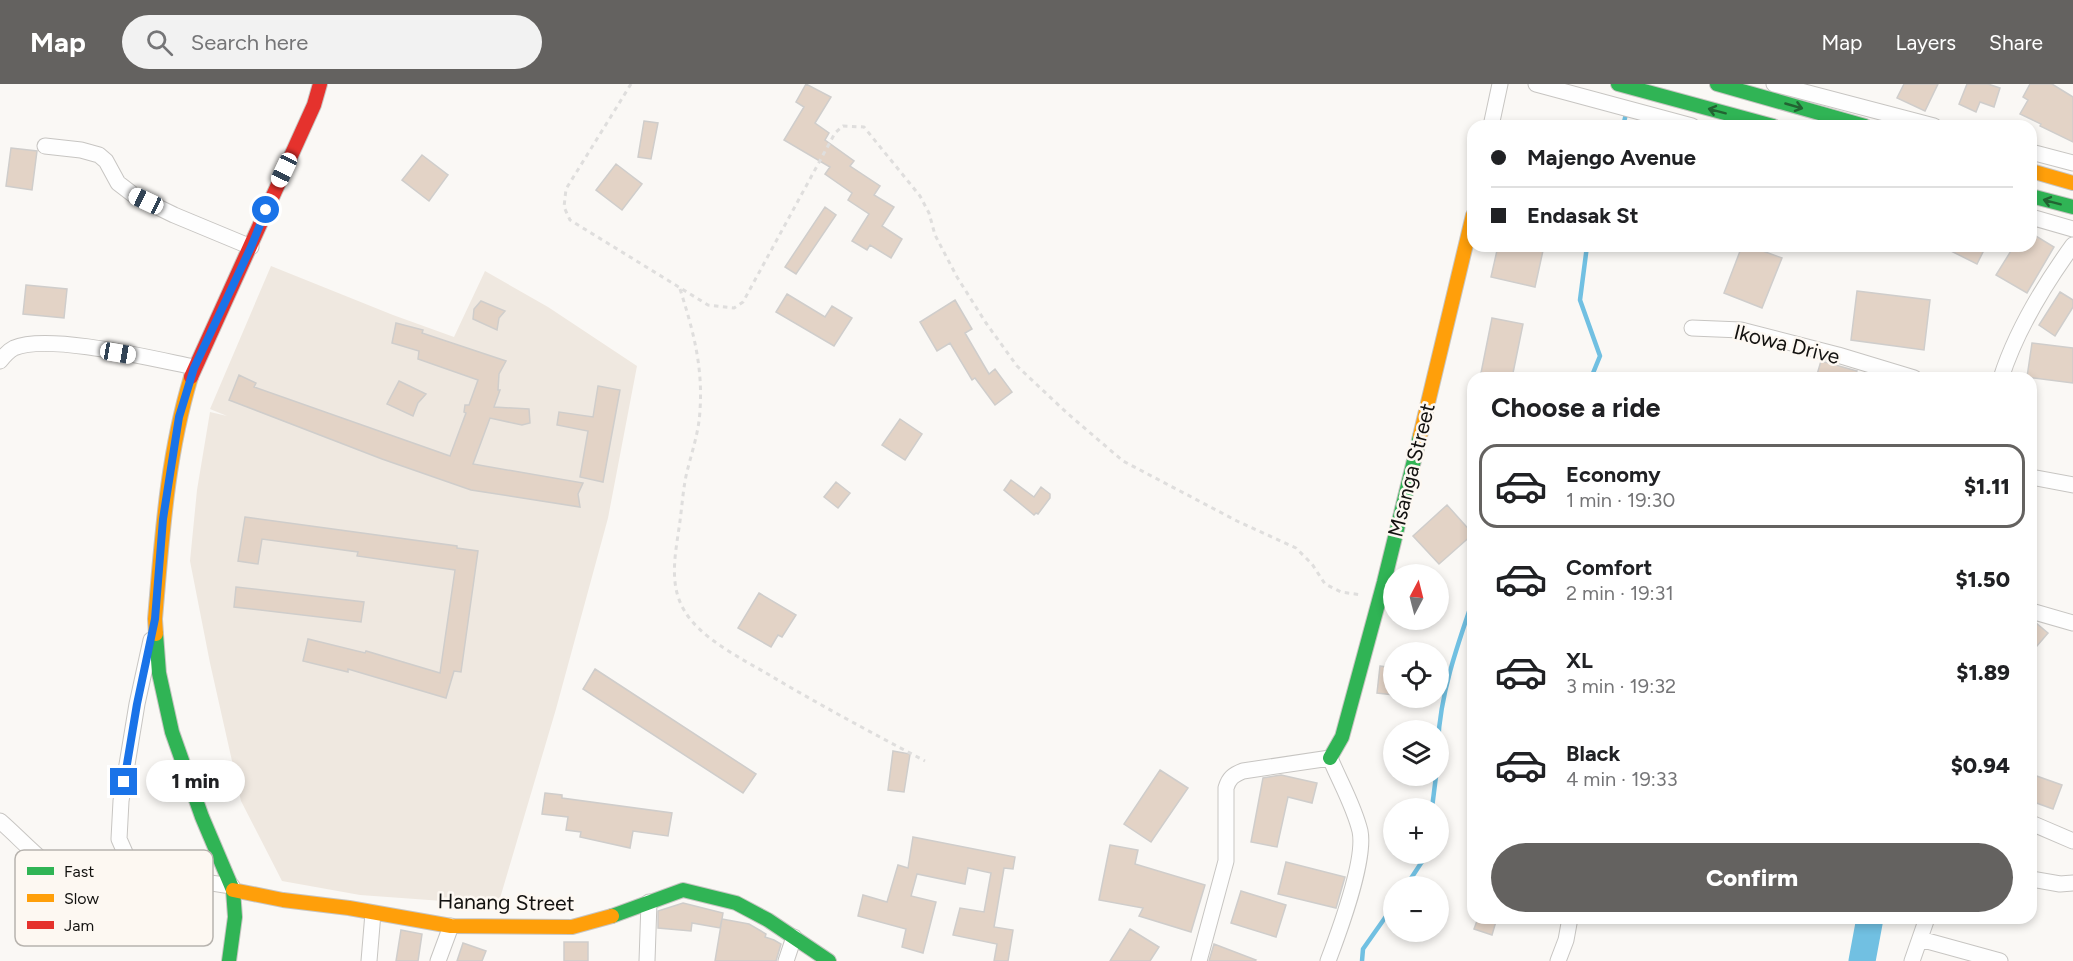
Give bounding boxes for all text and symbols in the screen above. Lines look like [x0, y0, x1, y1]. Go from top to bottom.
search box [122, 15, 542, 69]
text: Map [30, 25, 86, 59]
icon: search [143, 26, 176, 59]
text: Search here [191, 29, 308, 56]
text: Map [1822, 30, 1862, 55]
text: Layers [1895, 30, 1956, 55]
text: Share [1989, 30, 2043, 55]
one-way arrow [1784, 101, 1803, 112]
one-way arrow [1708, 104, 1727, 116]
text: Majengo Avenue [1527, 144, 1696, 171]
car [268, 150, 300, 190]
car [126, 185, 166, 217]
one-way arrow [2043, 195, 2062, 207]
route start [252, 196, 279, 223]
text: Endasak St [1527, 202, 1639, 229]
street label: Ikowa Drive [1731, 319, 1843, 369]
car [99, 341, 137, 365]
text: Choose a ride [1491, 391, 1660, 424]
street label: Msanga Street [1382, 400, 1440, 539]
icon: car [1494, 459, 1548, 513]
text: Economy [1566, 461, 1661, 488]
text: $1.11 [1964, 473, 2010, 500]
text: 1 min · 19:30 [1566, 488, 1675, 512]
icon: car [1494, 552, 1548, 606]
text: Comfort [1566, 554, 1652, 581]
north arrow [1383, 564, 1449, 630]
map controls [1383, 564, 1449, 942]
text: $1.50 [1955, 566, 2010, 593]
text: 2 min · 19:31 [1566, 581, 1674, 605]
button: locate [1383, 642, 1449, 708]
icon: car [1494, 645, 1548, 699]
text: XL [1566, 647, 1593, 674]
text: $1.89 [1956, 659, 2010, 686]
text: 3 min · 19:32 [1566, 674, 1676, 698]
button: layers [1383, 720, 1449, 786]
icon: car [1494, 738, 1548, 792]
text: Black [1566, 740, 1620, 767]
text: $0.94 [1951, 752, 2010, 779]
callout: 1 min [145, 761, 244, 803]
text: 4 min · 19:33 [1566, 767, 1678, 791]
route end [110, 768, 137, 795]
text: 1 min [172, 769, 219, 793]
button: + [1383, 798, 1449, 864]
button: Confirm [1491, 843, 2013, 912]
legend [15, 850, 213, 946]
text: Fast [64, 862, 94, 881]
button: − [1383, 876, 1449, 942]
street label: Hanang Street [437, 888, 575, 916]
text: Slow [64, 889, 99, 908]
text: Jam [64, 916, 94, 935]

